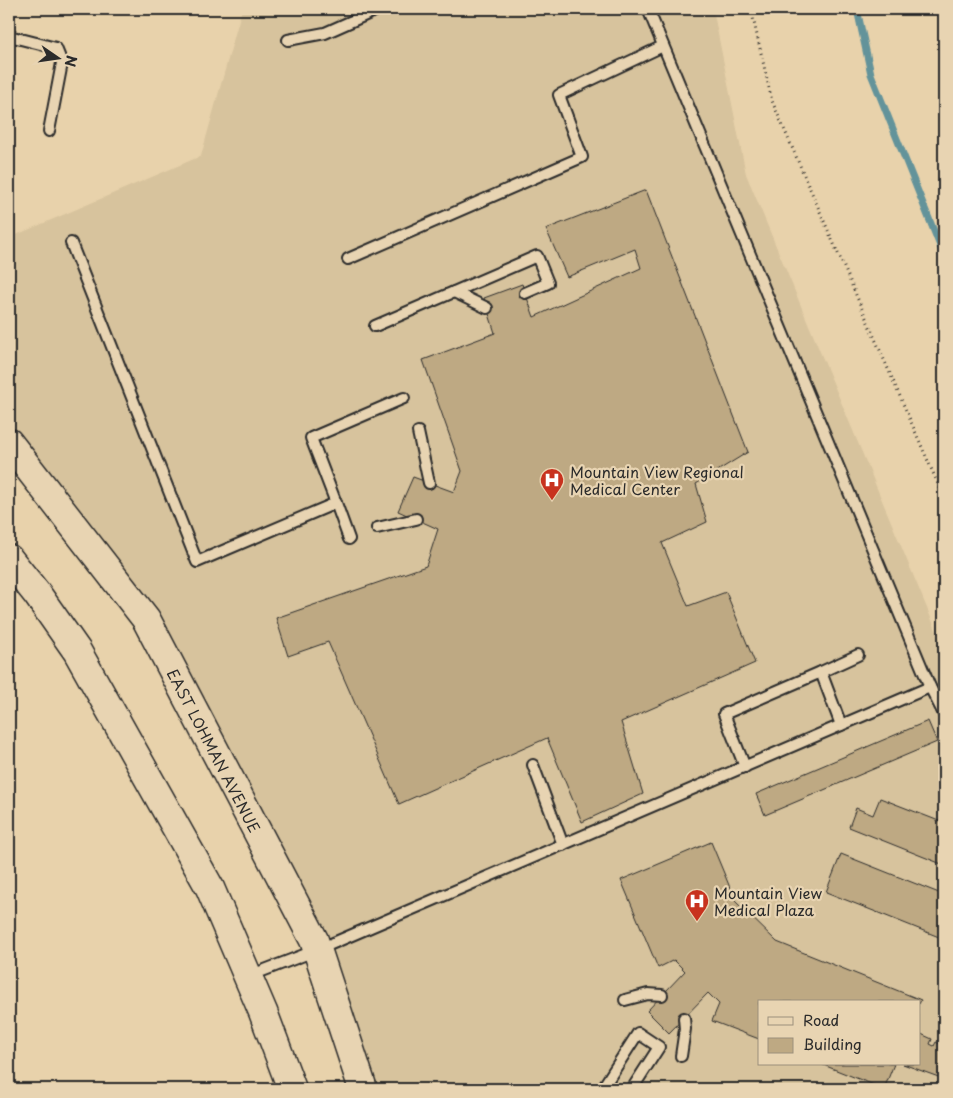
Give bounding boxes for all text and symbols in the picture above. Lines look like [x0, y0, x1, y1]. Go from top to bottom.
north arrow [32, 32, 82, 82]
text: N [60, 53, 83, 69]
place label: Mountain View Regional Medical Center [570, 460, 744, 500]
hospital icon: Mountain View Regional Medical Center [539, 467, 565, 501]
street label: EAST LOHMAN AVENUE [162, 664, 267, 836]
place label: Mountain View Medical Plaza [714, 881, 822, 921]
hospital icon: Mountain View Medical Plaza [684, 888, 710, 922]
legend [758, 1000, 920, 1066]
text: Road [803, 1008, 839, 1031]
text: Building [803, 1032, 862, 1055]

